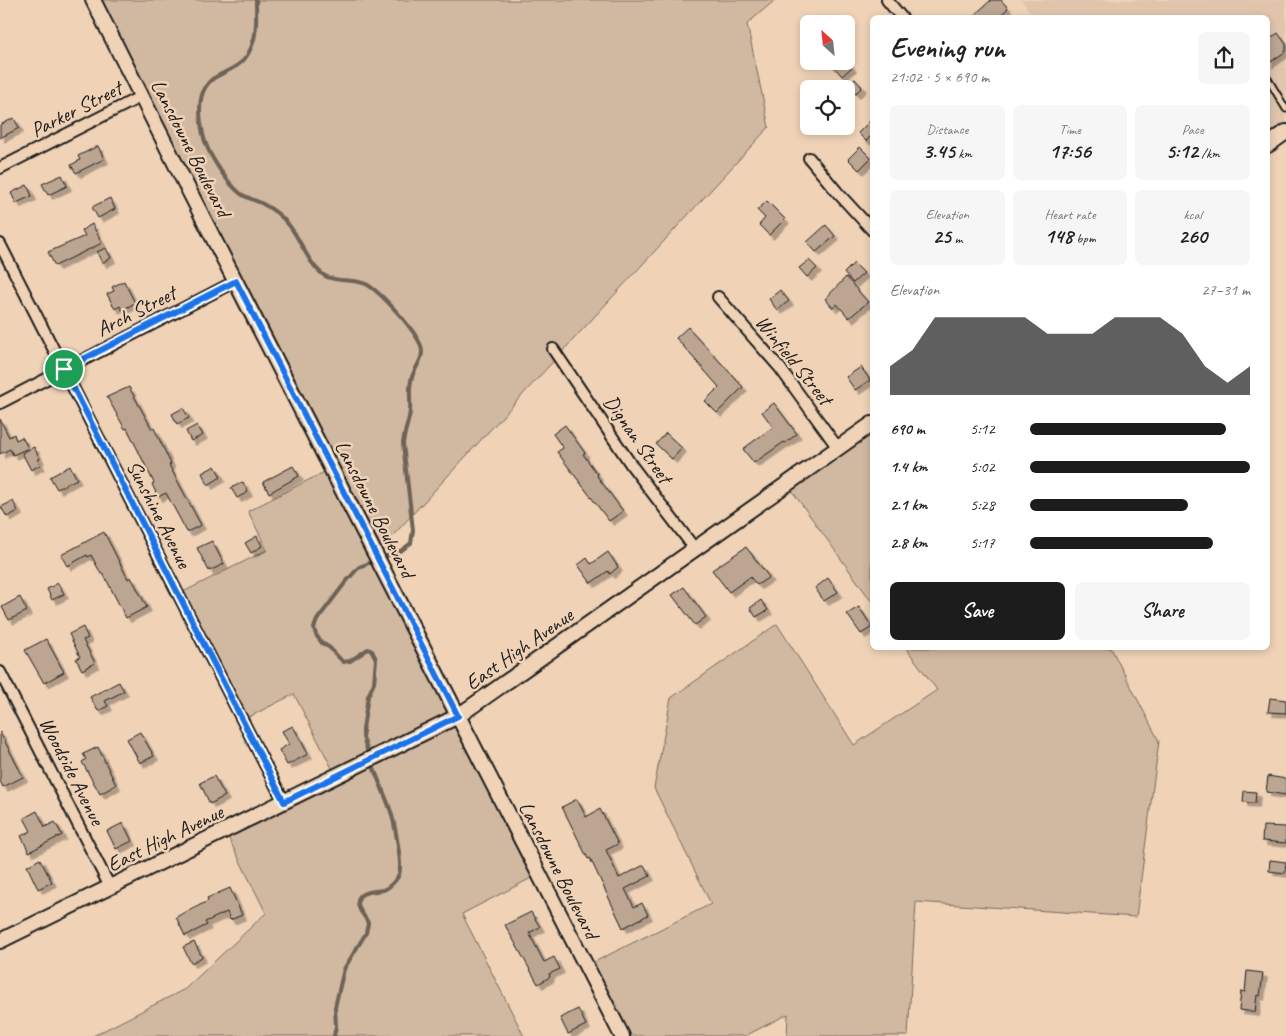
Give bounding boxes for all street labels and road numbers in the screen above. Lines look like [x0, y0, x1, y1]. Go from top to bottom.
street label: Parker Street [26, 74, 129, 143]
street label: Lansdowne Boulevard [145, 75, 238, 224]
street label: Arch Street [92, 279, 183, 342]
street label: Winfield Street [750, 310, 840, 413]
street label: Dignan Street [598, 390, 680, 491]
street label: Lansdowne Boulevard [329, 436, 422, 585]
street label: Sunshine Avenue [121, 456, 198, 573]
street label: East High Avenue [460, 602, 579, 696]
street label: Woodside Avenue [34, 713, 111, 831]
street label: Lansdowne Boulevard [513, 797, 606, 946]
street label: East High Avenue [103, 798, 228, 877]

